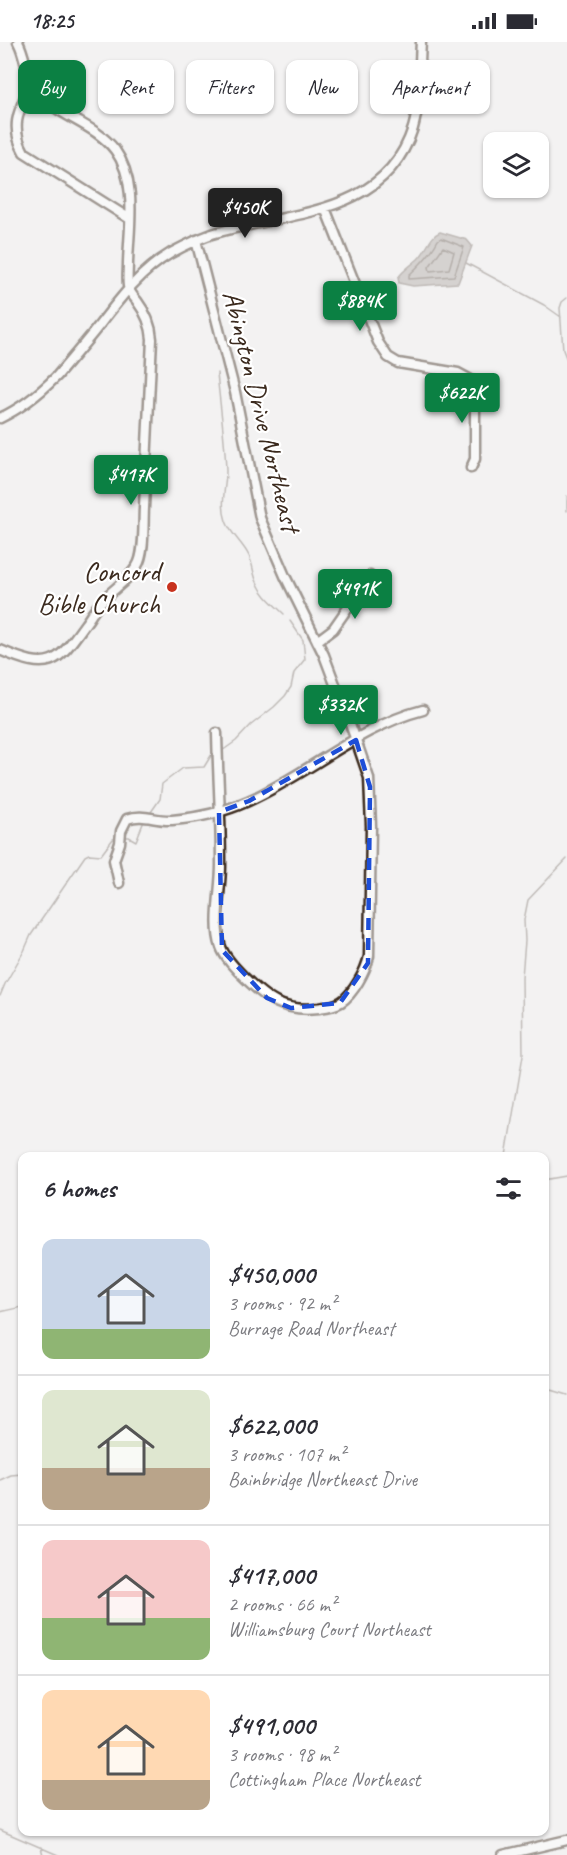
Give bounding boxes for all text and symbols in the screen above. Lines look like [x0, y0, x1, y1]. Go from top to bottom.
text: 18:25 [30, 7, 74, 35]
chip: Buy [18, 60, 86, 114]
chip: Rent [98, 60, 174, 114]
chip: Filters [186, 60, 274, 114]
chip: New [286, 60, 358, 114]
chip: Apartment [370, 60, 490, 114]
map controls [483, 132, 549, 198]
button: layers [483, 132, 549, 198]
pin: $450K [203, 188, 287, 239]
text: $450K [222, 195, 268, 220]
pin: $884K [318, 281, 402, 332]
street label: Abington Drive Northeast [215, 287, 310, 539]
text: $884K [337, 288, 383, 313]
pin: $622K [420, 373, 504, 424]
text: $622K [439, 380, 485, 405]
pin: $417K [89, 455, 173, 506]
text: $417K [108, 462, 154, 487]
place label: Concord Bible Church [38, 554, 164, 621]
pin: $491K [313, 569, 397, 620]
text: $491K [332, 576, 378, 601]
marker: Concord Bible Church [165, 580, 179, 594]
pin: $332K [299, 685, 383, 736]
text: $332K [318, 692, 364, 717]
text: 6 homes [42, 1172, 116, 1205]
icon: filters [492, 1172, 525, 1205]
text: $450,000 [228, 1258, 315, 1291]
icon: home [90, 1263, 162, 1335]
text: 3 rooms · 92 m² [228, 1291, 336, 1316]
text: Burrage Road Northeast [228, 1316, 394, 1341]
text: $622,000 [228, 1409, 316, 1442]
icon: home [90, 1414, 162, 1486]
text: 3 rooms · 107 m² [228, 1442, 345, 1467]
text: Bainbridge Northeast Drive [228, 1467, 417, 1492]
text: $417,000 [228, 1559, 315, 1592]
icon: home [90, 1564, 162, 1636]
text: 2 rooms · 66 m² [228, 1592, 336, 1617]
text: Williamsburg Court Northeast [228, 1617, 431, 1642]
text: $491,000 [228, 1709, 315, 1742]
icon: home [90, 1714, 162, 1786]
text: 3 rooms · 98 m² [228, 1742, 336, 1767]
text: Cottingham Place Northeast [228, 1767, 420, 1792]

